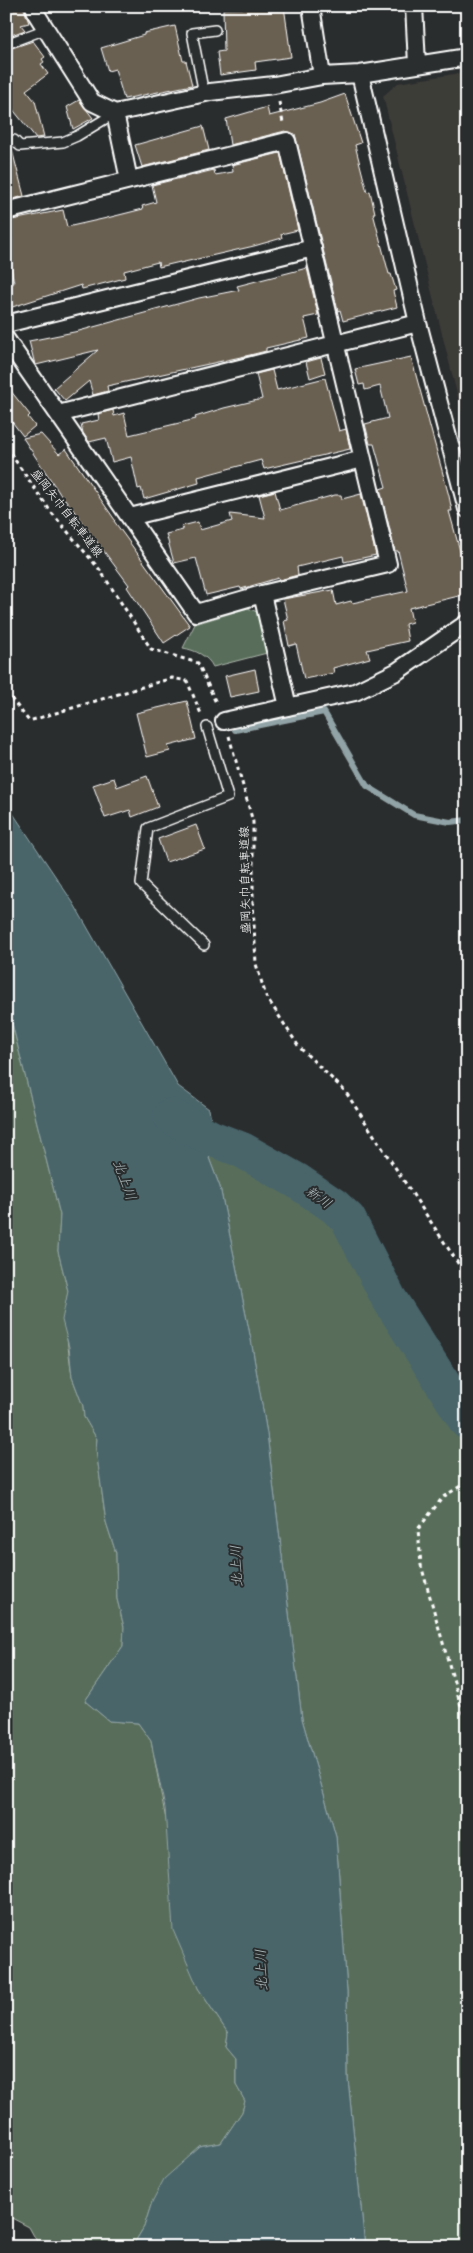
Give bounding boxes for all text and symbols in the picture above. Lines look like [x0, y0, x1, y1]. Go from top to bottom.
street label: 盛岡矢巾自転車道線 [28, 466, 107, 560]
street label: 盛岡矢巾自転車道線 [236, 826, 253, 934]
water label: 北上川 [109, 1157, 141, 1203]
water label: 新川 [302, 1181, 336, 1213]
water label: 北上川 [226, 1545, 246, 1587]
water label: 北上川 [251, 1949, 271, 1991]

